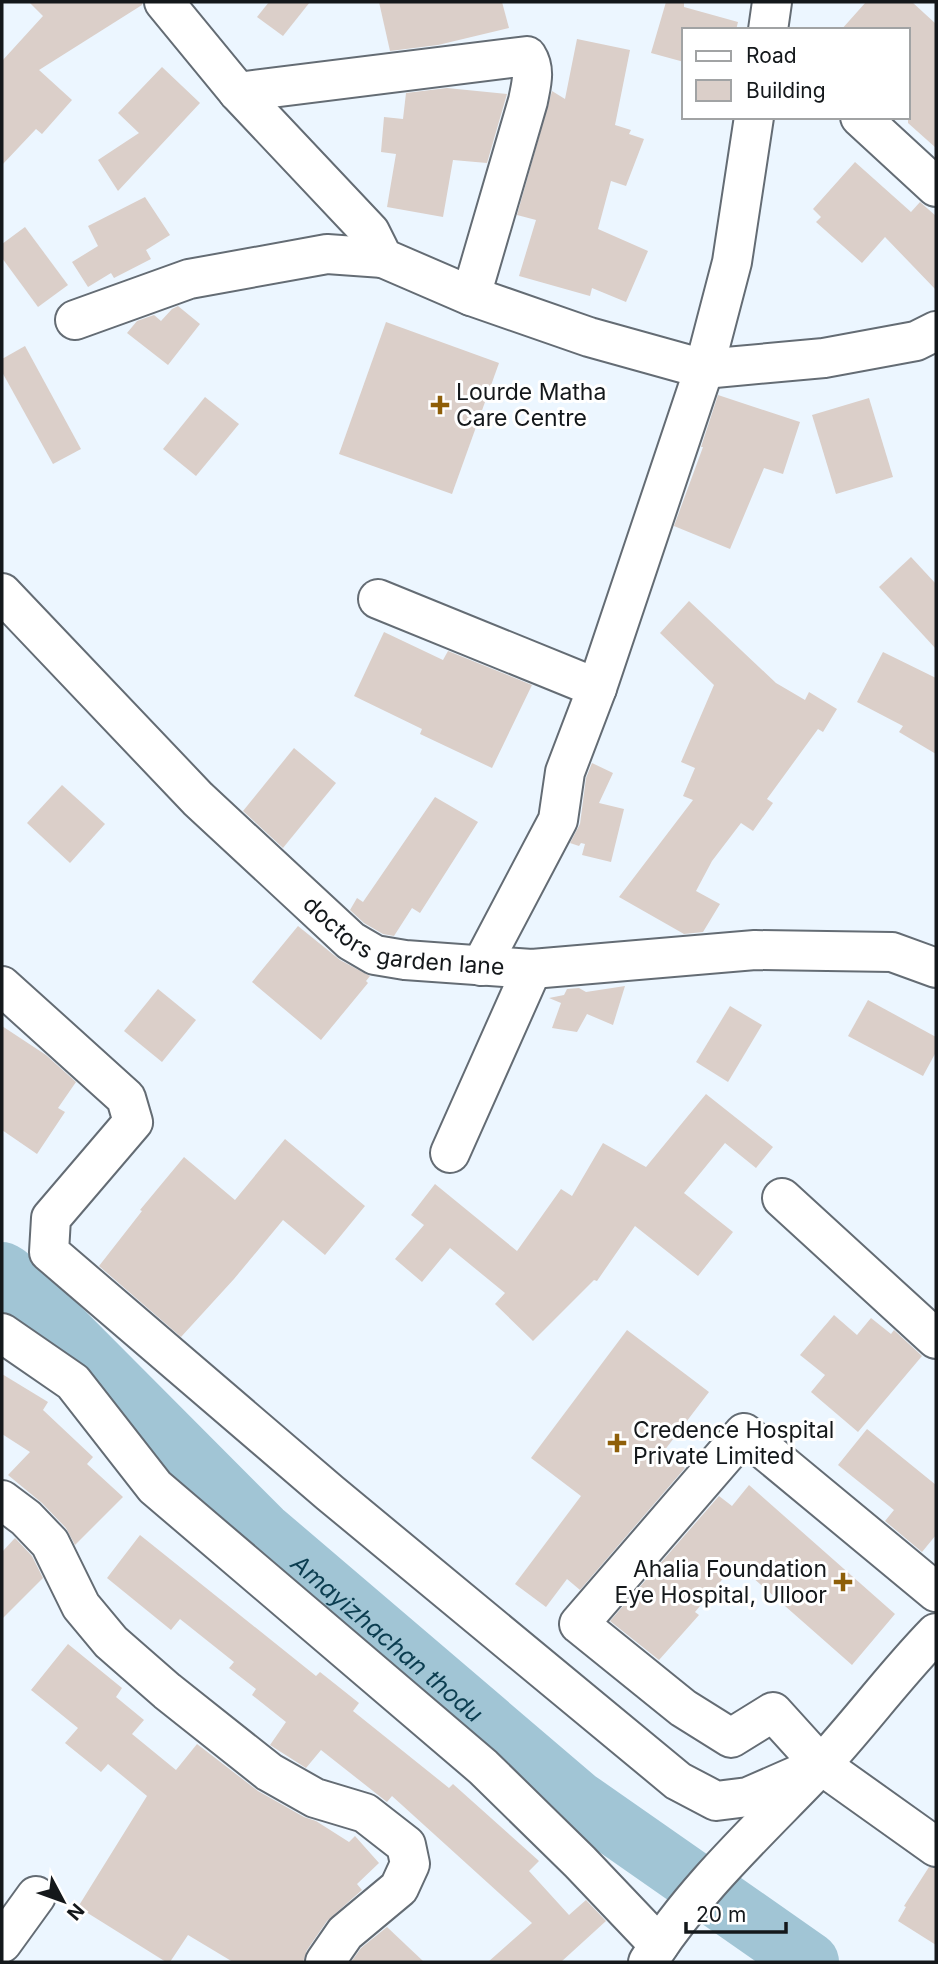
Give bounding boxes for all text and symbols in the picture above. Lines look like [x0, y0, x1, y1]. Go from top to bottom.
legend [682, 28, 910, 119]
text: Road [746, 43, 797, 68]
text: Building [746, 78, 826, 103]
place label: Lourde Matha Care Centre [456, 378, 606, 432]
marker: Lourde Matha Care Centre [430, 395, 450, 415]
street label: doctors garden lane [297, 890, 505, 981]
place label: Credence Hospital Private Limited [633, 1416, 834, 1470]
marker: Credence Hospital Private Limited [607, 1433, 627, 1453]
water label: Amayizhachan thodu [285, 1548, 489, 1728]
place label: Ahalia Foundation Eye Hospital, Ulloor [614, 1555, 827, 1609]
marker: Ahalia Foundation Eye Hospital, Ulloor [833, 1572, 853, 1592]
north arrow [28, 1866, 98, 1936]
scale bar [686, 1890, 786, 1934]
text: N [62, 1899, 89, 1925]
text: 20 m [696, 1902, 746, 1927]

